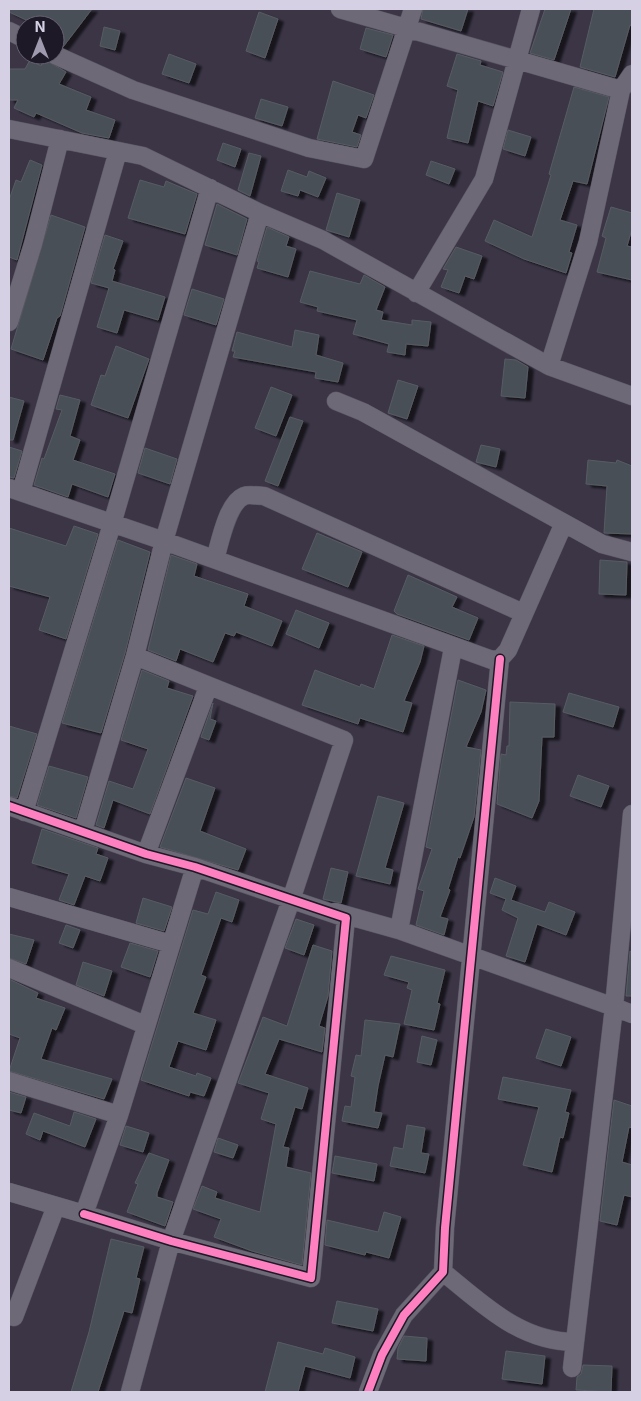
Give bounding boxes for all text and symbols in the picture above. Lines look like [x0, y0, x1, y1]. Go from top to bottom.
north arrow [15, 15, 65, 65]
text: N [35, 18, 45, 35]

